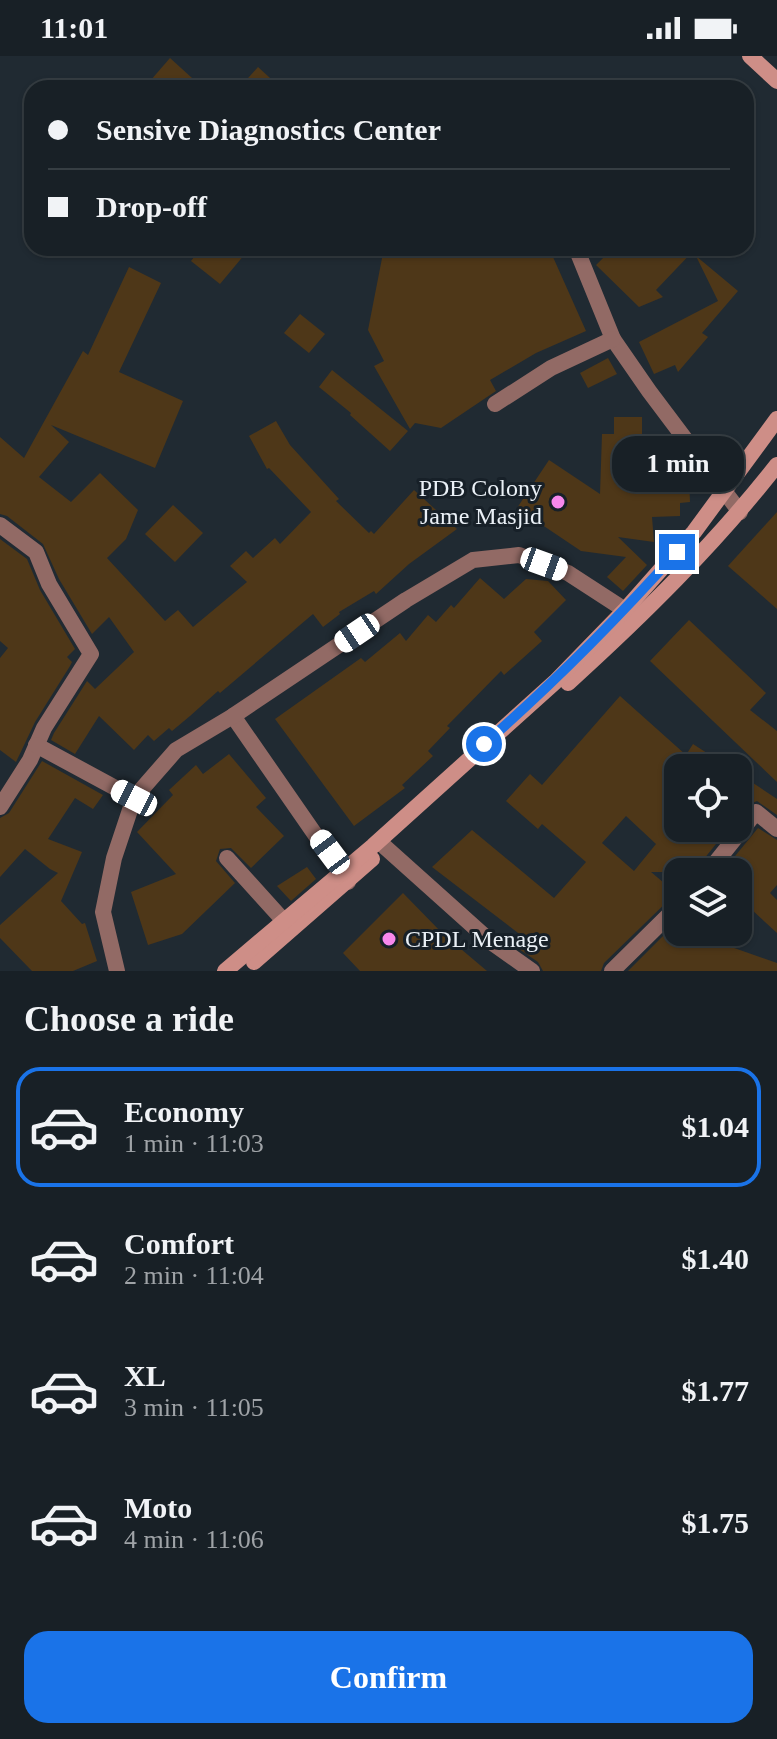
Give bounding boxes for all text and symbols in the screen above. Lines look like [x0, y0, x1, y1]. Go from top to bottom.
text: 11:01 [40, 11, 108, 44]
text: Sensive Diagnostics Center [96, 113, 441, 146]
text: Drop-off [96, 190, 207, 223]
callout: 1 min [611, 436, 743, 492]
text: 1 min [647, 449, 709, 478]
place label: PDB Colony Jame Masjid [419, 475, 542, 529]
marker: PDB Colony Jame Masjid [549, 493, 567, 511]
route end [659, 534, 695, 570]
car [517, 545, 571, 583]
car [330, 610, 384, 656]
route start [466, 726, 502, 762]
map controls [664, 754, 752, 946]
button: locate [664, 754, 752, 842]
car [107, 776, 161, 820]
car [306, 826, 354, 878]
button: layers [664, 858, 752, 946]
place label: CPDL Menage [405, 926, 549, 952]
marker: CPDL Menage [380, 930, 398, 948]
text: Choose a ride [24, 999, 234, 1039]
icon: car [28, 1091, 100, 1163]
text: Economy [124, 1095, 244, 1128]
text: $1.04 [682, 1110, 749, 1143]
text: 1 min · 11:03 [124, 1129, 264, 1158]
icon: car [28, 1223, 100, 1295]
text: Comfort [124, 1227, 234, 1260]
text: $1.40 [682, 1242, 749, 1275]
text: 2 min · 11:04 [124, 1261, 264, 1290]
icon: car [28, 1355, 100, 1427]
text: XL [124, 1359, 166, 1392]
text: $1.77 [682, 1374, 749, 1407]
text: 3 min · 11:05 [124, 1393, 264, 1422]
icon: car [28, 1487, 100, 1559]
text: Moto [124, 1491, 192, 1524]
text: $1.75 [682, 1506, 749, 1539]
text: 4 min · 11:06 [124, 1525, 264, 1554]
button: Confirm [24, 1631, 753, 1723]

